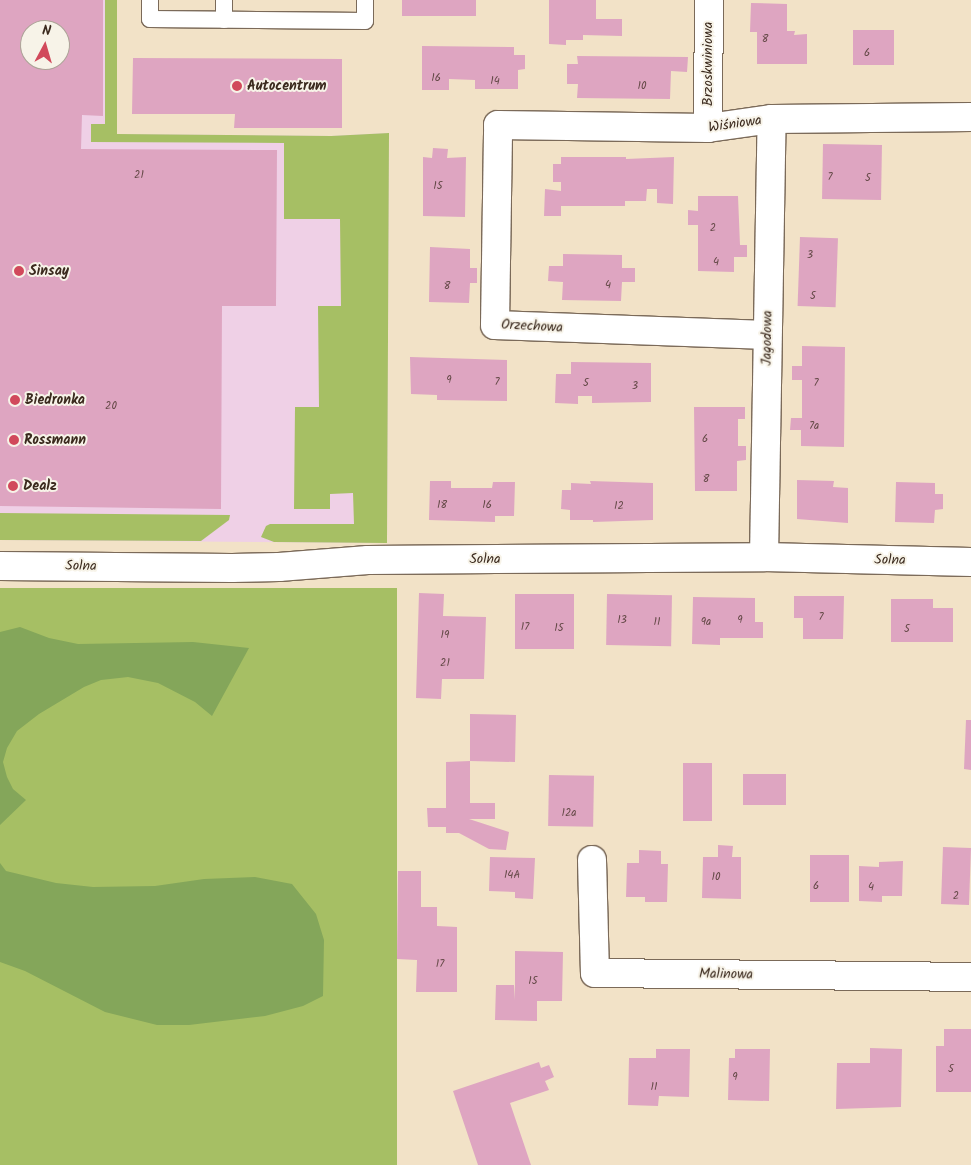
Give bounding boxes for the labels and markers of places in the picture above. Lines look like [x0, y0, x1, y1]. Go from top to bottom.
place label: Autocentrum [247, 78, 326, 94]
marker: Autocentrum [231, 80, 243, 92]
place label: Sinsay [29, 263, 69, 279]
marker: Sinsay [13, 265, 25, 277]
place label: Biedronka [25, 392, 85, 408]
marker: Biedronka [9, 394, 21, 406]
place label: Rossmann [24, 432, 86, 448]
marker: Rossmann [8, 434, 20, 446]
place label: Dealz [23, 478, 57, 494]
marker: Dealz [7, 480, 19, 492]

